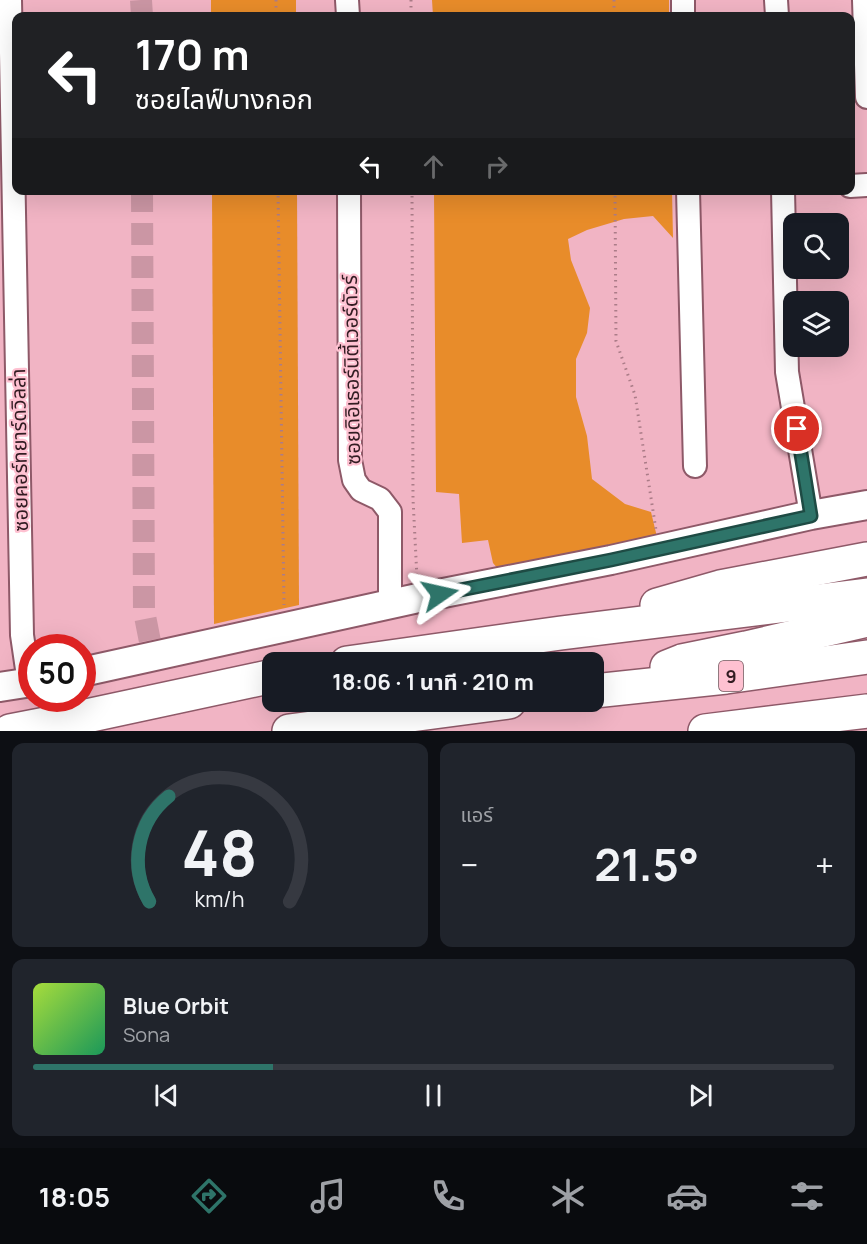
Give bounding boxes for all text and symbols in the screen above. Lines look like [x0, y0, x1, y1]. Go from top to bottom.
text: 170 m [135, 25, 250, 83]
icon: left [36, 36, 114, 114]
text: ซอยไลฟ์บางกอก [135, 80, 313, 117]
icon: left [354, 150, 387, 183]
icon: ahead [417, 150, 450, 183]
icon: right [480, 150, 513, 183]
map controls [783, 213, 849, 357]
button: search [783, 213, 849, 279]
street label: ซอยดิอิเธอร์นิตี้เวอร์ดัวร์ [336, 274, 366, 465]
button: layers [783, 291, 849, 357]
street label: ซอยคอร์ทยาร์ดวิลล่า [4, 368, 34, 532]
pin [771, 403, 822, 454]
icon: arrive [780, 412, 813, 445]
position arrow [408, 562, 472, 626]
speed limit sign: 50 [18, 634, 96, 712]
road number: 9 [719, 661, 743, 691]
text: 18:06 · 1 นาที · 210 m [332, 667, 534, 697]
text: แอร์ [461, 801, 493, 828]
text: 48 [182, 809, 258, 895]
text: 21.5° [594, 833, 699, 895]
text: − [461, 842, 478, 887]
text: + [815, 842, 834, 887]
text: km/h [195, 884, 245, 913]
text: Blue Orbit [123, 991, 229, 1021]
text: Sona [123, 1021, 170, 1048]
icon: previous [150, 1079, 183, 1112]
icon: pause [417, 1079, 450, 1112]
icon: next [684, 1079, 717, 1112]
icon: directions [188, 1175, 230, 1217]
icon: music [307, 1175, 349, 1217]
icon: phone [427, 1175, 469, 1217]
icon: climate [547, 1175, 589, 1217]
icon: car [666, 1175, 708, 1217]
icon: filters [786, 1175, 828, 1217]
text: 18:05 [39, 1178, 110, 1215]

